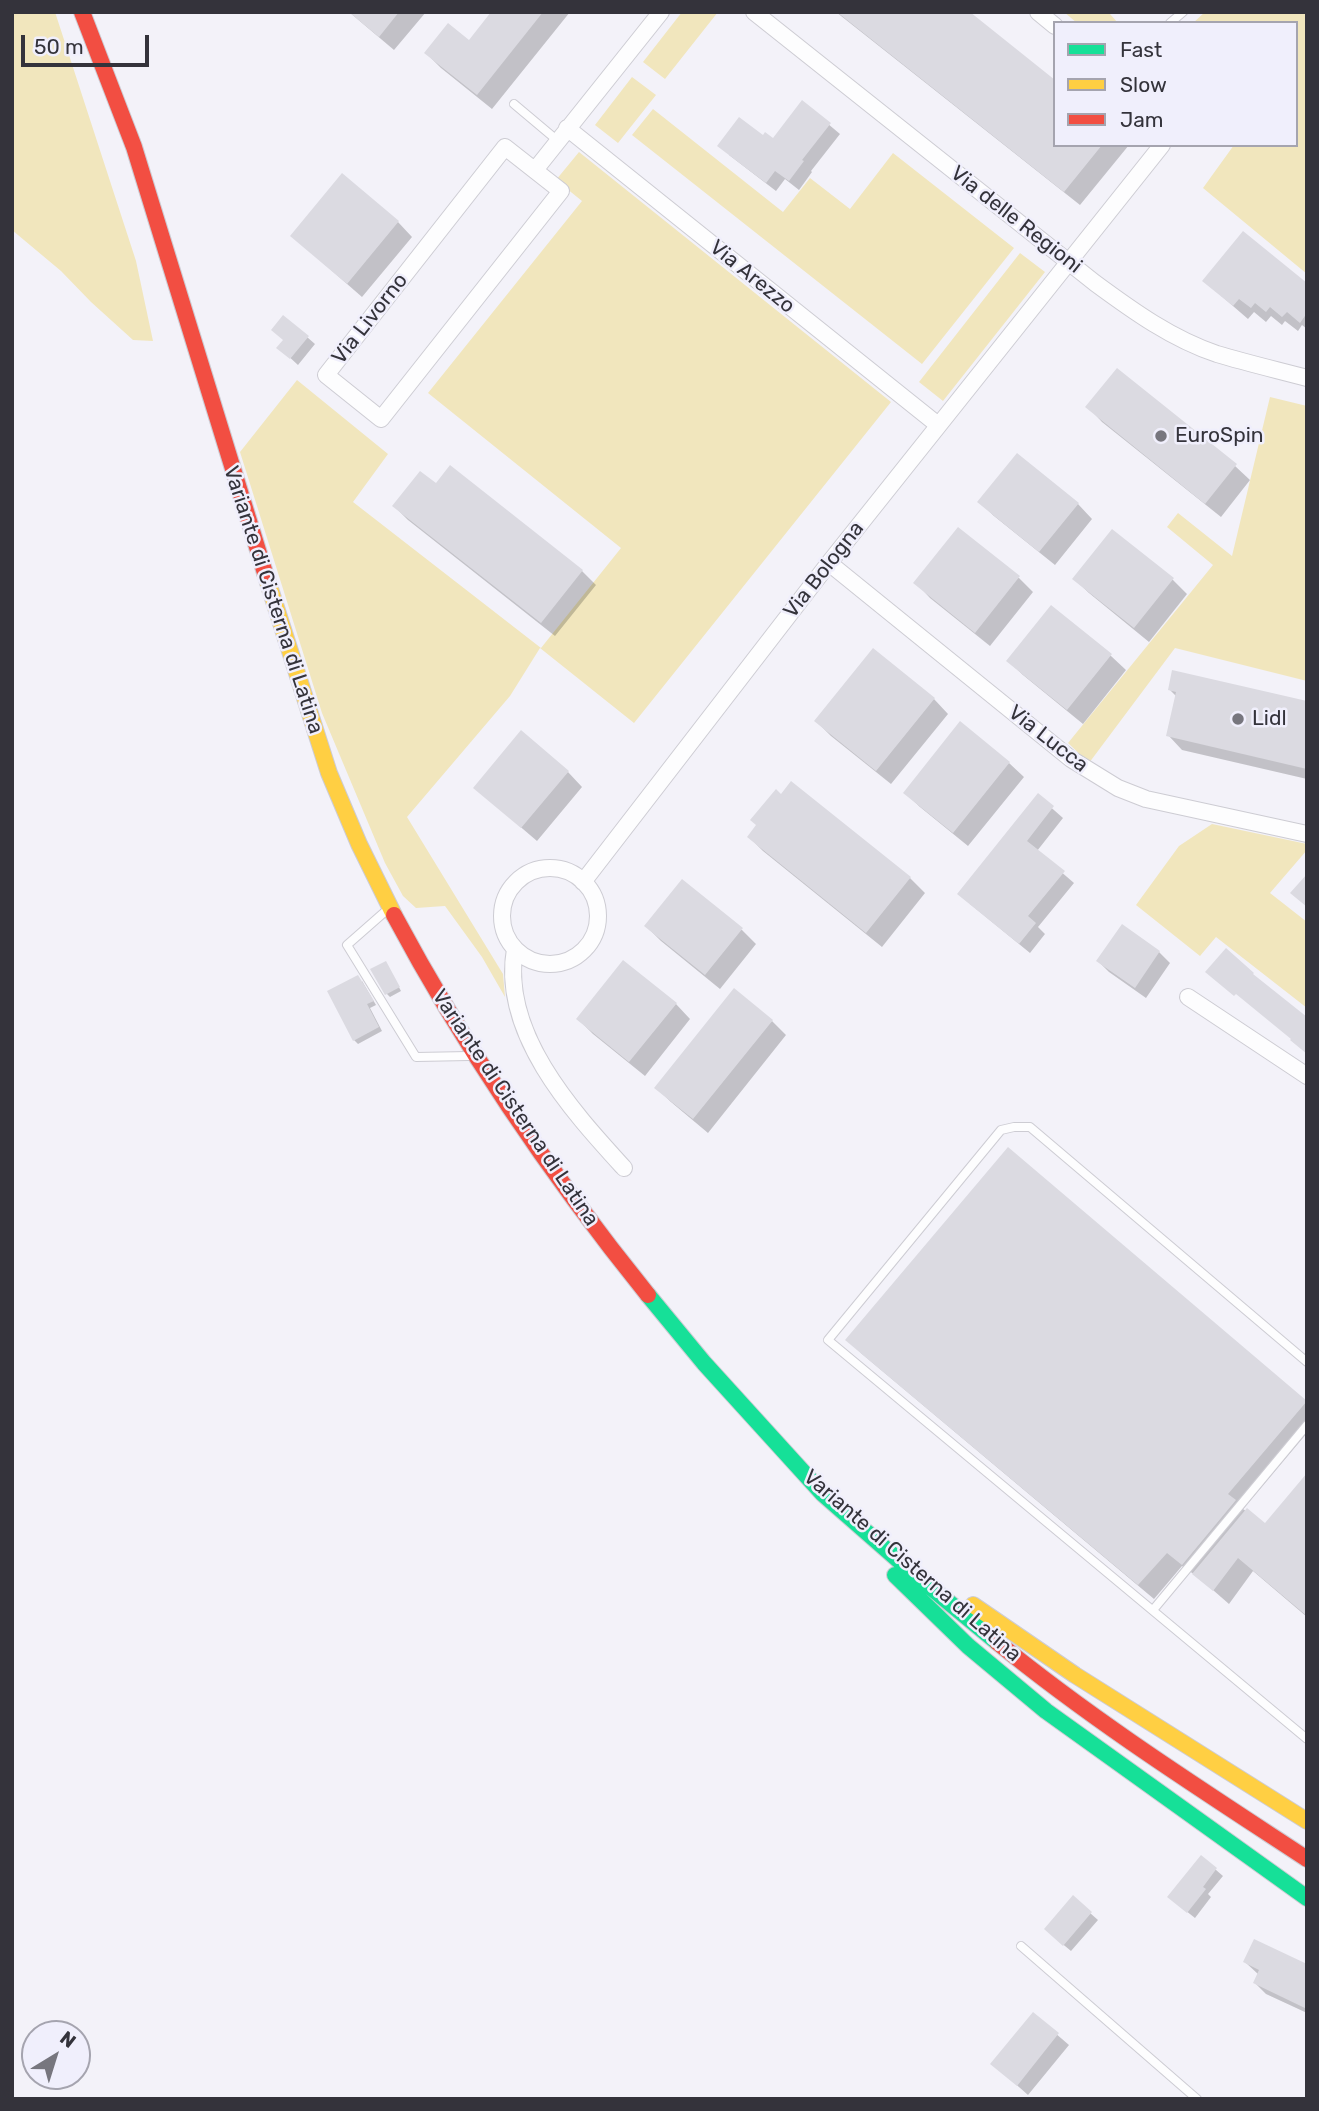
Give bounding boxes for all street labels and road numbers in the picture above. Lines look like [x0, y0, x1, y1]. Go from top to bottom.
street label: Via delle Regioni [945, 161, 1087, 279]
street label: Via Arezzo [704, 235, 800, 319]
street label: Via Livorno [327, 269, 413, 369]
street label: Variante di Cisterna di Latina [218, 463, 328, 737]
street label: Via Bologna [778, 517, 870, 623]
street label: Via Lucca [1003, 700, 1093, 778]
street label: Variante di Cisterna di Latina [426, 985, 604, 1231]
street label: Variante di Cisterna di Latina [798, 1465, 1026, 1667]

